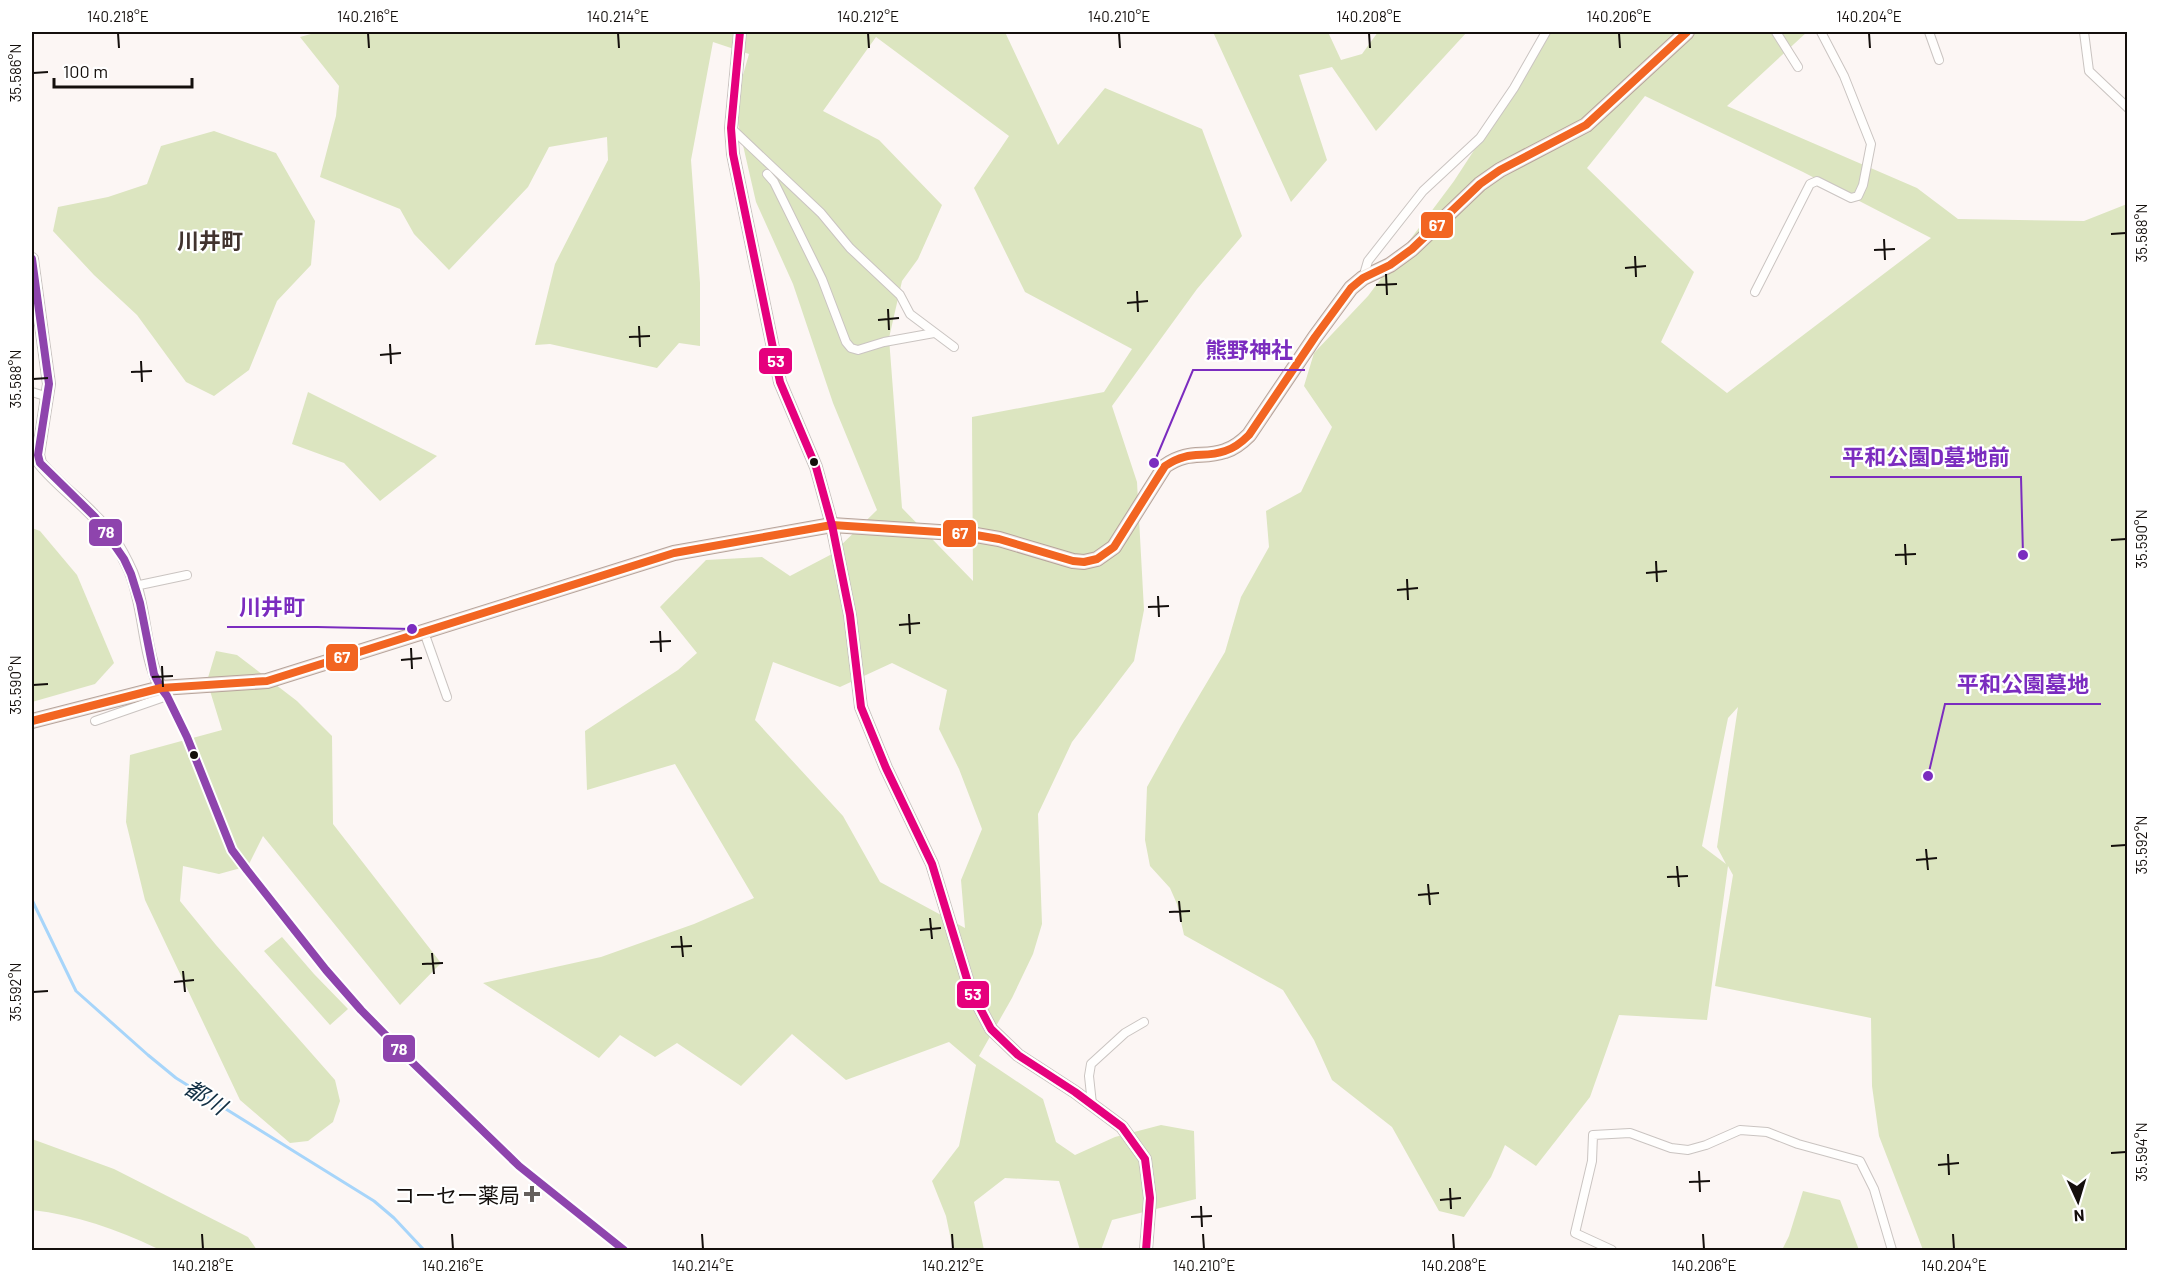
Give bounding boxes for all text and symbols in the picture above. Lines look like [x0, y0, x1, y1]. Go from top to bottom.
text: 140.218°E [87, 7, 149, 25]
text: 140.216°E [337, 7, 399, 25]
text: 140.214°E [587, 7, 649, 25]
text: 140.212°E [837, 7, 899, 25]
text: 140.210°E [1088, 7, 1150, 25]
text: 140.208°E [1336, 7, 1402, 25]
text: 140.206°E [1586, 7, 1652, 25]
text: 140.204°E [1836, 7, 1902, 25]
text: 35.586°N [6, 44, 24, 102]
scale bar [54, 51, 192, 89]
text: 100 m [63, 60, 108, 82]
text: 35.588°N [2132, 204, 2150, 262]
line badge: 67 [1420, 211, 1454, 239]
text: 67 [1429, 215, 1445, 234]
district label: 川井町 [177, 227, 243, 253]
callout: 熊野神社 [1193, 330, 1305, 370]
text: 熊野神社 [1205, 336, 1293, 362]
line badge: 53 [758, 347, 793, 375]
text: 35.588°N [6, 350, 24, 408]
text: 53 [767, 351, 785, 370]
callout: 平和公園D墓地前 [1830, 437, 2021, 477]
text: 平和公園D墓地前 [1842, 443, 2010, 469]
unlabelled marker [808, 456, 820, 468]
text: 35.590°N [2132, 509, 2150, 569]
line badge: 78 [88, 518, 123, 547]
line badge: 67 [942, 519, 977, 548]
text: 78 [98, 522, 115, 541]
text: 67 [952, 523, 968, 542]
callout: 川井町 [227, 587, 317, 627]
text: 川井町 [239, 593, 305, 619]
line badge: 67 [325, 643, 359, 672]
text: 67 [334, 647, 350, 666]
text: 35.590°N [6, 655, 24, 715]
callout: 平和公園墓地 [1945, 664, 2101, 704]
text: 平和公園墓地 [1957, 670, 2089, 696]
unlabelled marker [188, 749, 200, 761]
text: 35.592°N [2132, 815, 2150, 875]
text: 35.592°N [6, 962, 24, 1022]
line badge: 53 [956, 980, 990, 1009]
text: 53 [964, 984, 982, 1003]
line badge: 78 [382, 1034, 416, 1063]
text: 78 [391, 1039, 408, 1058]
water label: 都川 [180, 1073, 233, 1120]
text: 35.594°N [2132, 1122, 2150, 1182]
north arrow [2048, 1171, 2108, 1231]
place label: コーセー薬局 [394, 1182, 520, 1207]
marker: コーセー薬局 [525, 1187, 539, 1201]
text: N [2073, 1207, 2085, 1226]
text: 140.218°E [172, 1256, 234, 1274]
text: 140.216°E [422, 1256, 484, 1274]
text: 140.214°E [672, 1256, 734, 1274]
text: 140.212°E [922, 1256, 984, 1274]
text: 140.210°E [1173, 1256, 1235, 1274]
text: 140.208°E [1421, 1256, 1487, 1274]
text: 140.206°E [1671, 1256, 1737, 1274]
text: 140.204°E [1921, 1256, 1987, 1274]

